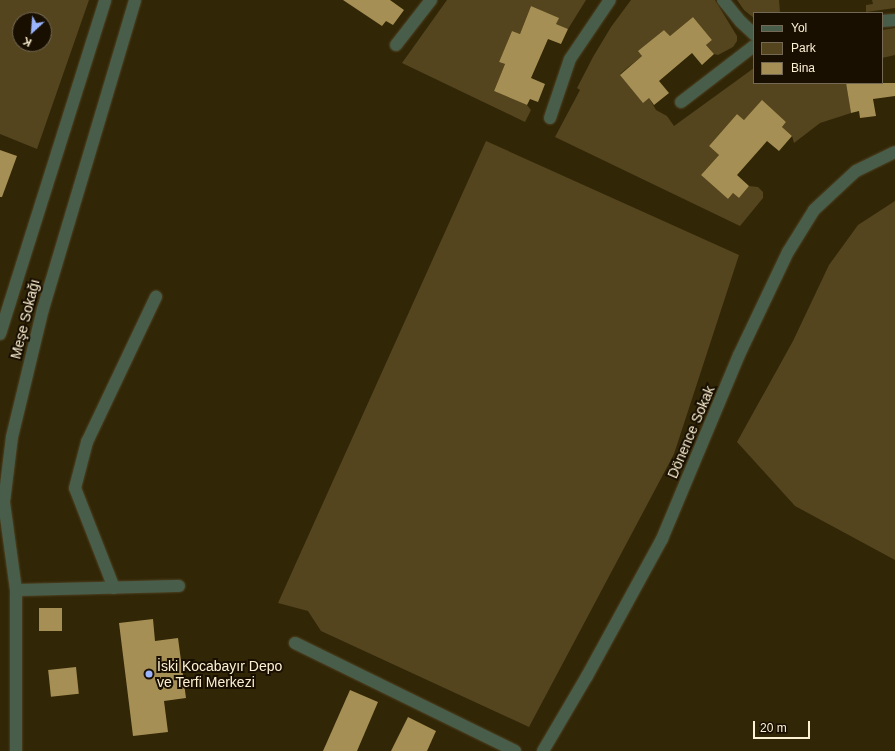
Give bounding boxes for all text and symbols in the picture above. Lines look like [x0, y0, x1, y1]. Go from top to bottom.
north arrow [12, 12, 52, 52]
legend [753, 12, 883, 84]
text: Yol [791, 21, 807, 35]
text: K [21, 35, 33, 49]
text: Park [791, 41, 816, 55]
text: Bina [791, 61, 815, 75]
street label: Meşe Sokağı [7, 277, 43, 361]
street label: Dönence Sokak [664, 383, 718, 481]
place label: İski Kocabayır Depo ve Terfi Merkezi [157, 658, 282, 690]
marker: İski Kocabayır Depo ve Terfi Merkezi [144, 669, 154, 679]
scale bar [755, 713, 812, 739]
text: 20 m [760, 721, 787, 735]

